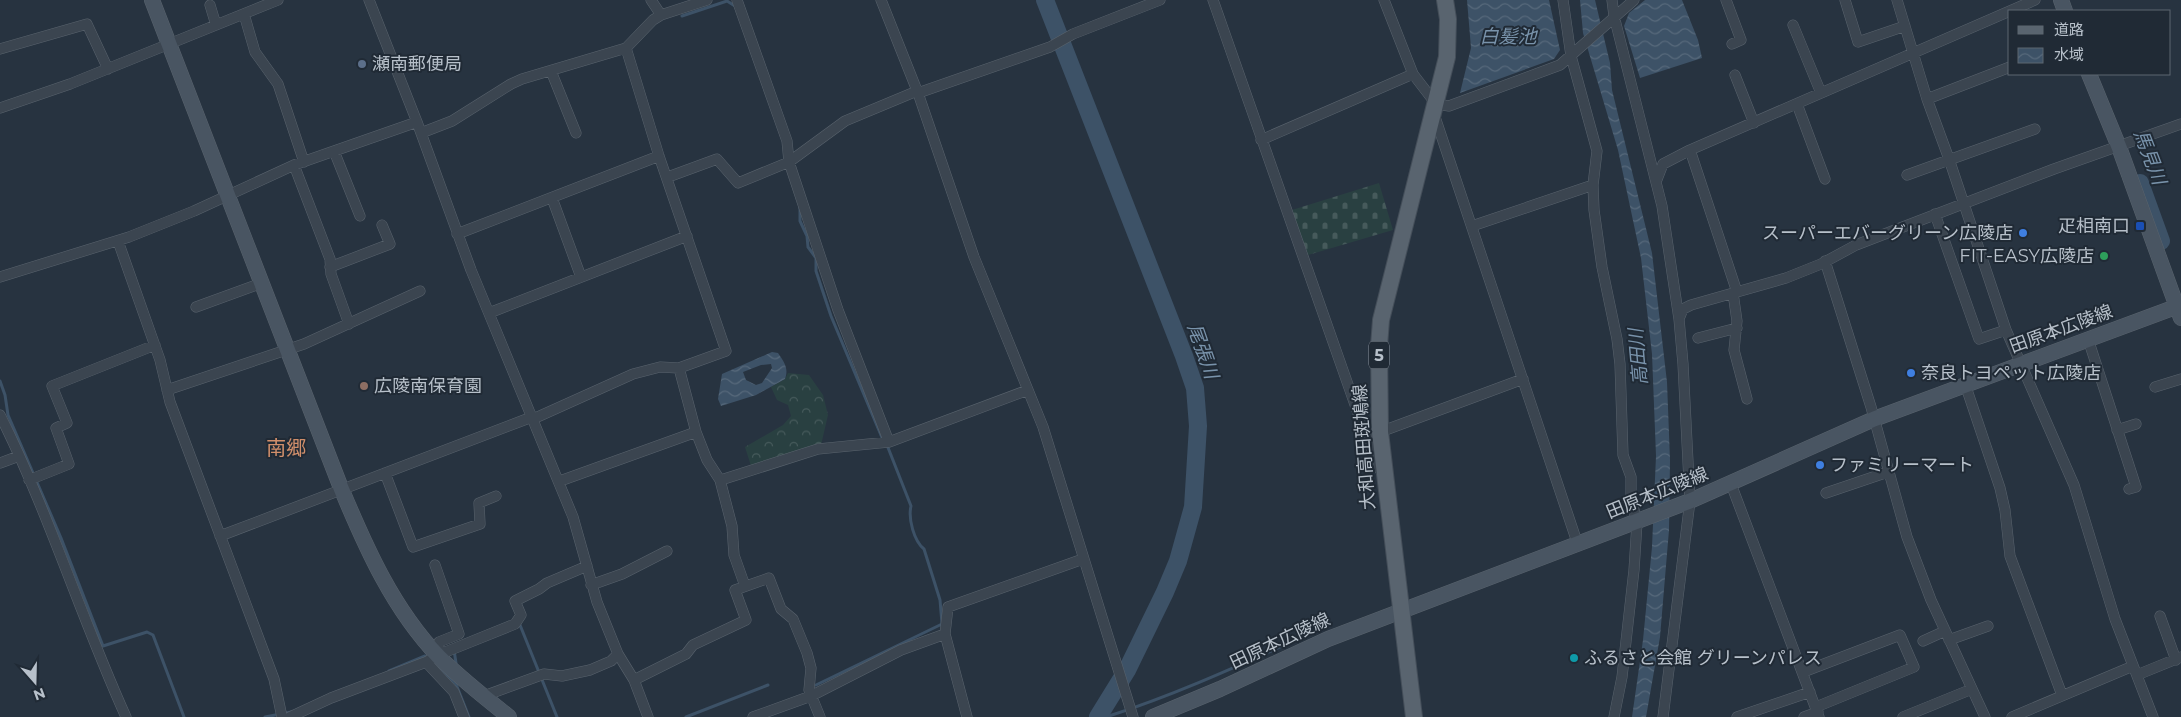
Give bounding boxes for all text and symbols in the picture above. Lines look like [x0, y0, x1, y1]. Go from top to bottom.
legend [2008, 10, 2171, 75]
text: 道路 [2054, 20, 2084, 39]
water label: 白髪池 [1479, 25, 1538, 48]
text: 水域 [2054, 45, 2084, 64]
place label: 瀬南郵便局 [372, 53, 462, 75]
marker: 瀬南郵便局 [356, 58, 368, 70]
water label: 馬見川 [2129, 126, 2172, 190]
place label: 疋相南口 [2058, 215, 2130, 237]
marker: 疋相南口 [2134, 220, 2146, 232]
place label: スーパーエバーグリーン広陵店 [1762, 222, 2013, 244]
marker: スーパーエバーグリーン広陵店 [2017, 227, 2029, 239]
place label: FIT-EASY広陵店 [1959, 245, 2094, 267]
marker: FIT-EASY広陵店 [2098, 250, 2110, 262]
street label: 田原本広陵線 [2006, 300, 2116, 358]
water label: 尾張川 [1183, 320, 1224, 384]
water label: 高田川 [1624, 326, 1652, 386]
road number: 5 [1369, 342, 1389, 368]
place label: 奈良トヨペット広陵店 [1921, 362, 2101, 384]
marker: 奈良トヨペット広陵店 [1905, 367, 1917, 379]
place label: 広陵南保育園 [374, 375, 482, 397]
marker: 広陵南保育園 [358, 380, 370, 392]
street label: 大和高田斑鳩線 [1349, 383, 1379, 511]
district label: 南郷 [266, 436, 306, 460]
place label: ファミリーマート [1830, 454, 1974, 476]
marker: ファミリーマート [1814, 459, 1826, 471]
street label: 田原本広陵線 [1603, 463, 1711, 523]
street label: 田原本広陵線 [1226, 608, 1334, 674]
place label: ふるさと会館 グリーンパレス [1584, 647, 1822, 669]
marker: ふるさと会館 グリーンパレス [1568, 652, 1580, 664]
north arrow [10, 657, 60, 707]
text: N [31, 684, 48, 705]

